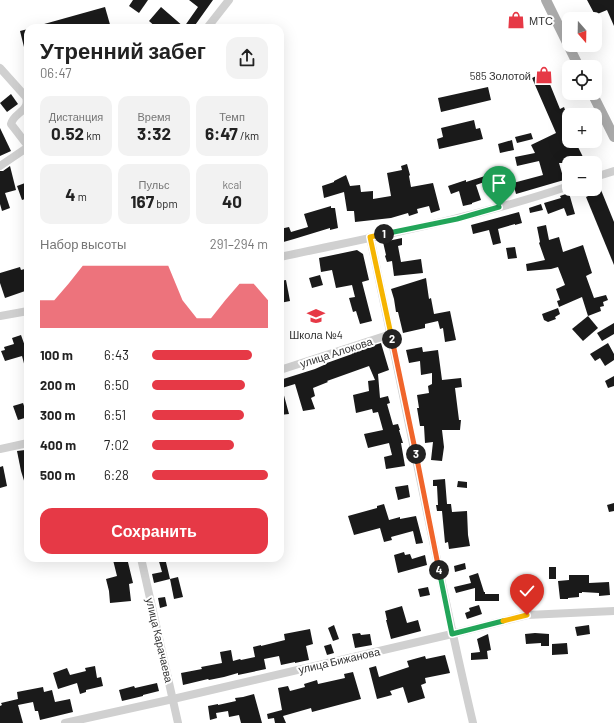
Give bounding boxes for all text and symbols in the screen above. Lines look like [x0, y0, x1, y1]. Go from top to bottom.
shop icon: МТС [506, 10, 526, 30]
north arrow [562, 12, 602, 52]
map controls [562, 12, 602, 196]
place label: МТС [529, 14, 553, 27]
text: Утренний забег [40, 37, 206, 63]
button: share [226, 37, 268, 79]
button: locate [562, 60, 602, 100]
text: 06:47 [40, 65, 71, 81]
shop icon: 585 Золотой [534, 65, 554, 85]
place label: 585 Золотой [470, 69, 531, 82]
button: + [562, 108, 602, 148]
text: Дистанция [49, 110, 103, 123]
text: Время [137, 110, 171, 123]
text: Темп [219, 110, 245, 123]
text: 0.52 [51, 123, 84, 143]
text: 3:32 [137, 123, 171, 143]
text: 6:47 [205, 123, 238, 143]
text: km [84, 129, 101, 142]
text: /km [238, 129, 259, 142]
button: − [562, 156, 602, 196]
pin [482, 166, 516, 207]
icon: arrive [488, 172, 510, 194]
text: Пульс [139, 178, 169, 191]
text: kcal [222, 178, 242, 191]
text: 4 [65, 184, 75, 204]
text: m [75, 190, 87, 203]
text: 167 [131, 191, 154, 211]
text: 40 [222, 191, 242, 211]
text: bpm [154, 197, 177, 210]
pin: 1 [374, 224, 394, 244]
text: 1 [382, 227, 386, 240]
text: Набор высоты [40, 236, 126, 252]
text: 291–294 m [210, 236, 268, 252]
school or university icon: Школа №4 [306, 306, 326, 326]
place label: Школа №4 [289, 328, 343, 341]
pin: 2 [382, 329, 402, 349]
text: 2 [389, 332, 395, 345]
street label: улица Алокова [298, 334, 375, 370]
text: 100 m [40, 347, 73, 363]
text: 6:43 [104, 347, 129, 363]
text: 200 m [40, 377, 76, 393]
text: 6:50 [104, 377, 129, 393]
text: 300 m [40, 407, 75, 423]
text: 6:51 [104, 407, 126, 423]
text: 400 m [40, 437, 76, 453]
text: 7:02 [104, 437, 129, 453]
pin: 3 [406, 444, 426, 464]
text: 3 [413, 447, 419, 460]
text: 500 m [40, 467, 75, 483]
text: 6:28 [104, 467, 129, 483]
button: Сохранить [40, 508, 268, 554]
pin: 4 [429, 560, 449, 580]
text: 4 [436, 563, 442, 576]
pin [510, 574, 544, 615]
icon: check [516, 580, 538, 602]
street label: улица Карачаева [144, 596, 176, 685]
street label: улица Бижанова [297, 644, 382, 676]

